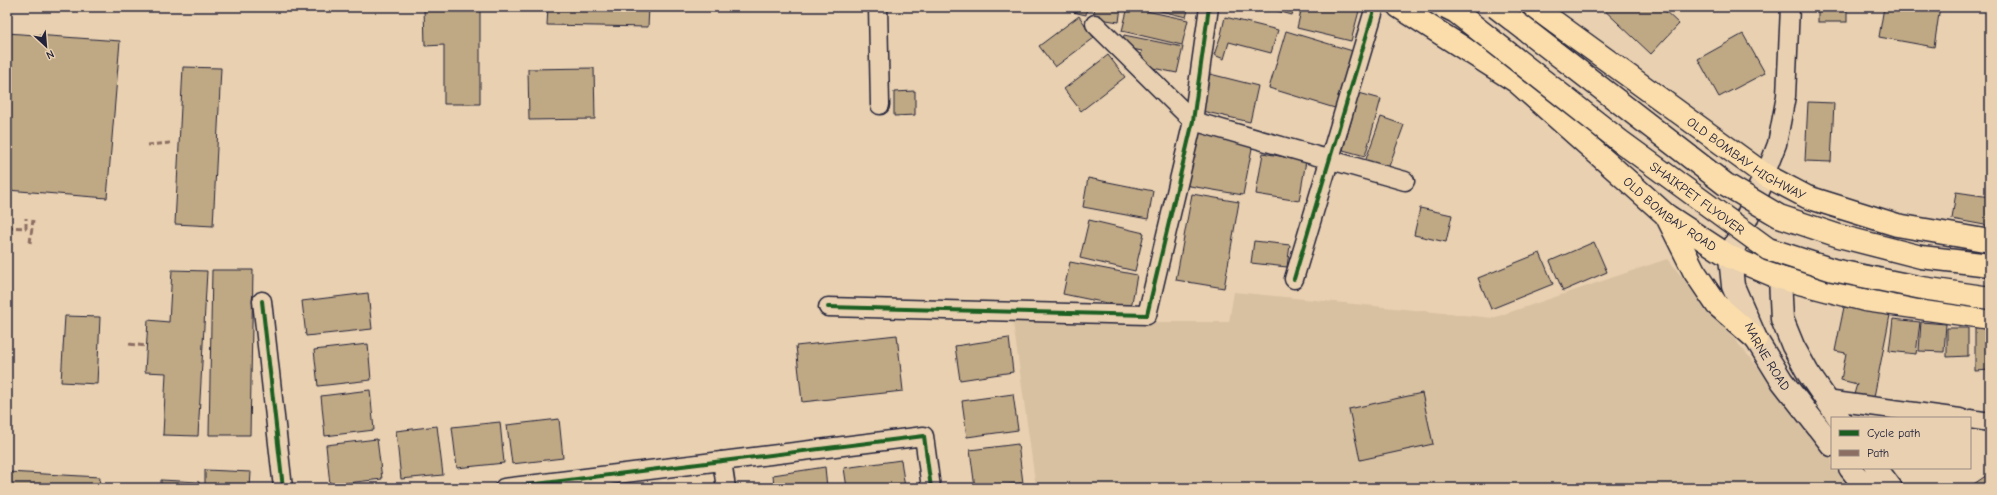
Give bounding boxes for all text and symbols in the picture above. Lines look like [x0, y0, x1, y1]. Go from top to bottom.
north arrow [26, 26, 66, 66]
text: N [44, 47, 56, 62]
street label: OLD BOMBAY HIGHWAY [1684, 114, 1808, 203]
street label: SHAIKPET FLYOVER [1647, 159, 1748, 238]
street label: OLD BOMBAY ROAD [1620, 174, 1719, 254]
street label: NARNE ROAD [1742, 320, 1794, 394]
legend [1831, 417, 1971, 469]
text: Cycle path [1867, 426, 1920, 440]
text: Path [1867, 446, 1889, 460]

